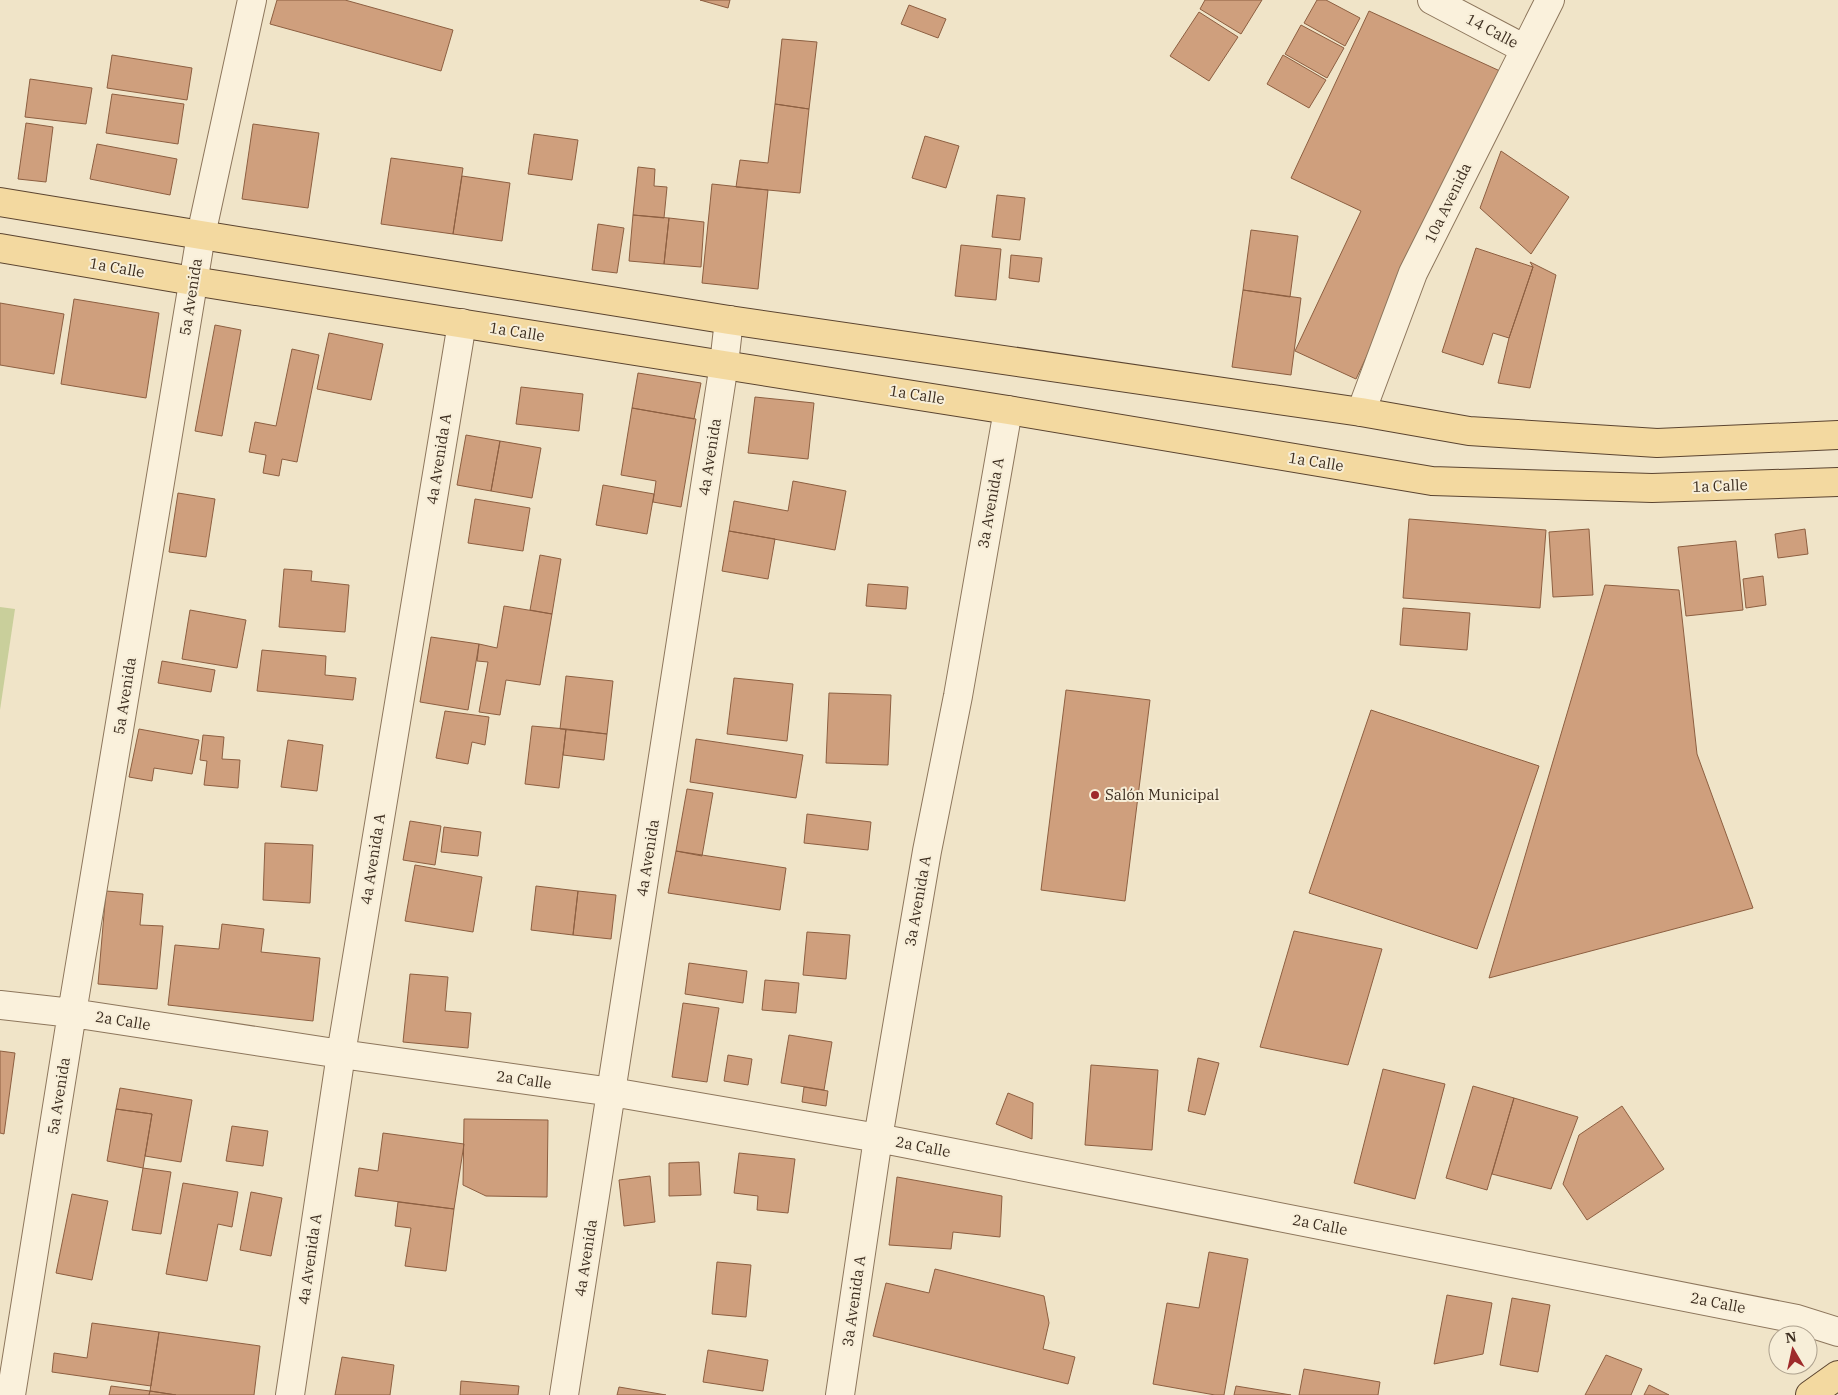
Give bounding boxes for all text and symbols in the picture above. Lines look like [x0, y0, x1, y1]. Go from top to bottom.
street label: 14 Calle [1463, 9, 1522, 52]
street label: 10a Avenida [1420, 159, 1475, 246]
street label: 1a Calle [88, 253, 146, 282]
street label: 5a Avenida [175, 257, 206, 337]
street label: 1a Calle [488, 318, 546, 345]
street label: 1a Calle [888, 381, 946, 408]
street label: 4a Avenida A [422, 411, 455, 506]
street label: 4a Avenida [694, 417, 725, 497]
street label: 1a Calle [1287, 448, 1345, 475]
street label: 3a Avenida A [973, 455, 1008, 550]
street label: 1a Calle [1692, 475, 1748, 496]
street label: 5a Avenida [109, 656, 140, 736]
place label: Salón Municipal [1105, 785, 1219, 804]
marker: Salón Municipal [1089, 789, 1101, 801]
street label: 4a Avenida A [356, 811, 389, 906]
street label: 4a Avenida [632, 818, 663, 898]
street label: 3a Avenida A [900, 853, 935, 948]
street label: 2a Calle [94, 1007, 152, 1034]
street label: 5a Avenida [43, 1056, 74, 1136]
street label: 2a Calle [495, 1066, 553, 1093]
street label: 2a Calle [894, 1132, 952, 1161]
street label: 2a Calle [1291, 1210, 1349, 1239]
street label: 4a Avenida A [294, 1211, 325, 1306]
street label: 4a Avenida [570, 1218, 601, 1298]
street label: 3a Avenida A [838, 1253, 869, 1348]
street label: 2a Calle [1689, 1288, 1747, 1317]
north arrow [1768, 1325, 1818, 1375]
text: N [1784, 1327, 1798, 1347]

